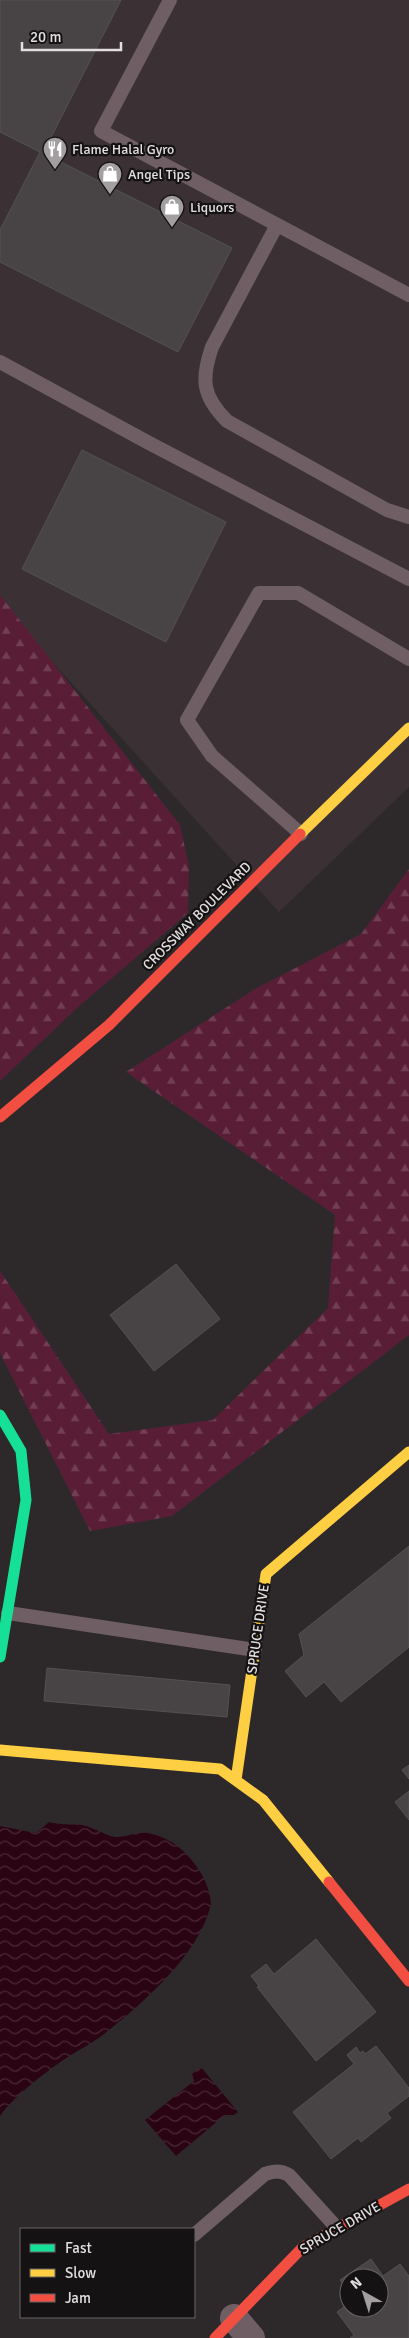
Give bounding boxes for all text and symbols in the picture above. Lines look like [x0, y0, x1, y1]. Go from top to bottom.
scale bar [22, 20, 121, 52]
text: 20 m [30, 28, 61, 46]
restaurant icon: Flame Halal Gyro [42, 136, 68, 170]
place label: Flame Halal Gyro [72, 141, 174, 158]
shop icon: Angel Tips [97, 161, 123, 195]
place label: Angel Tips [128, 166, 190, 183]
shop icon: Liquors [159, 194, 185, 228]
place label: Liquors [190, 199, 234, 216]
street label: CROSSWAY BOULEVARD [139, 858, 255, 974]
street label: SPRUCE DRIVE [243, 1583, 273, 1675]
street label: SPRUCE DRIVE [297, 2198, 383, 2258]
legend [20, 2228, 195, 2318]
text: Fast [65, 2239, 92, 2257]
text: Slow [65, 2264, 96, 2282]
north arrow [339, 2268, 389, 2318]
text: N [347, 2274, 365, 2293]
text: Jam [65, 2289, 91, 2307]

